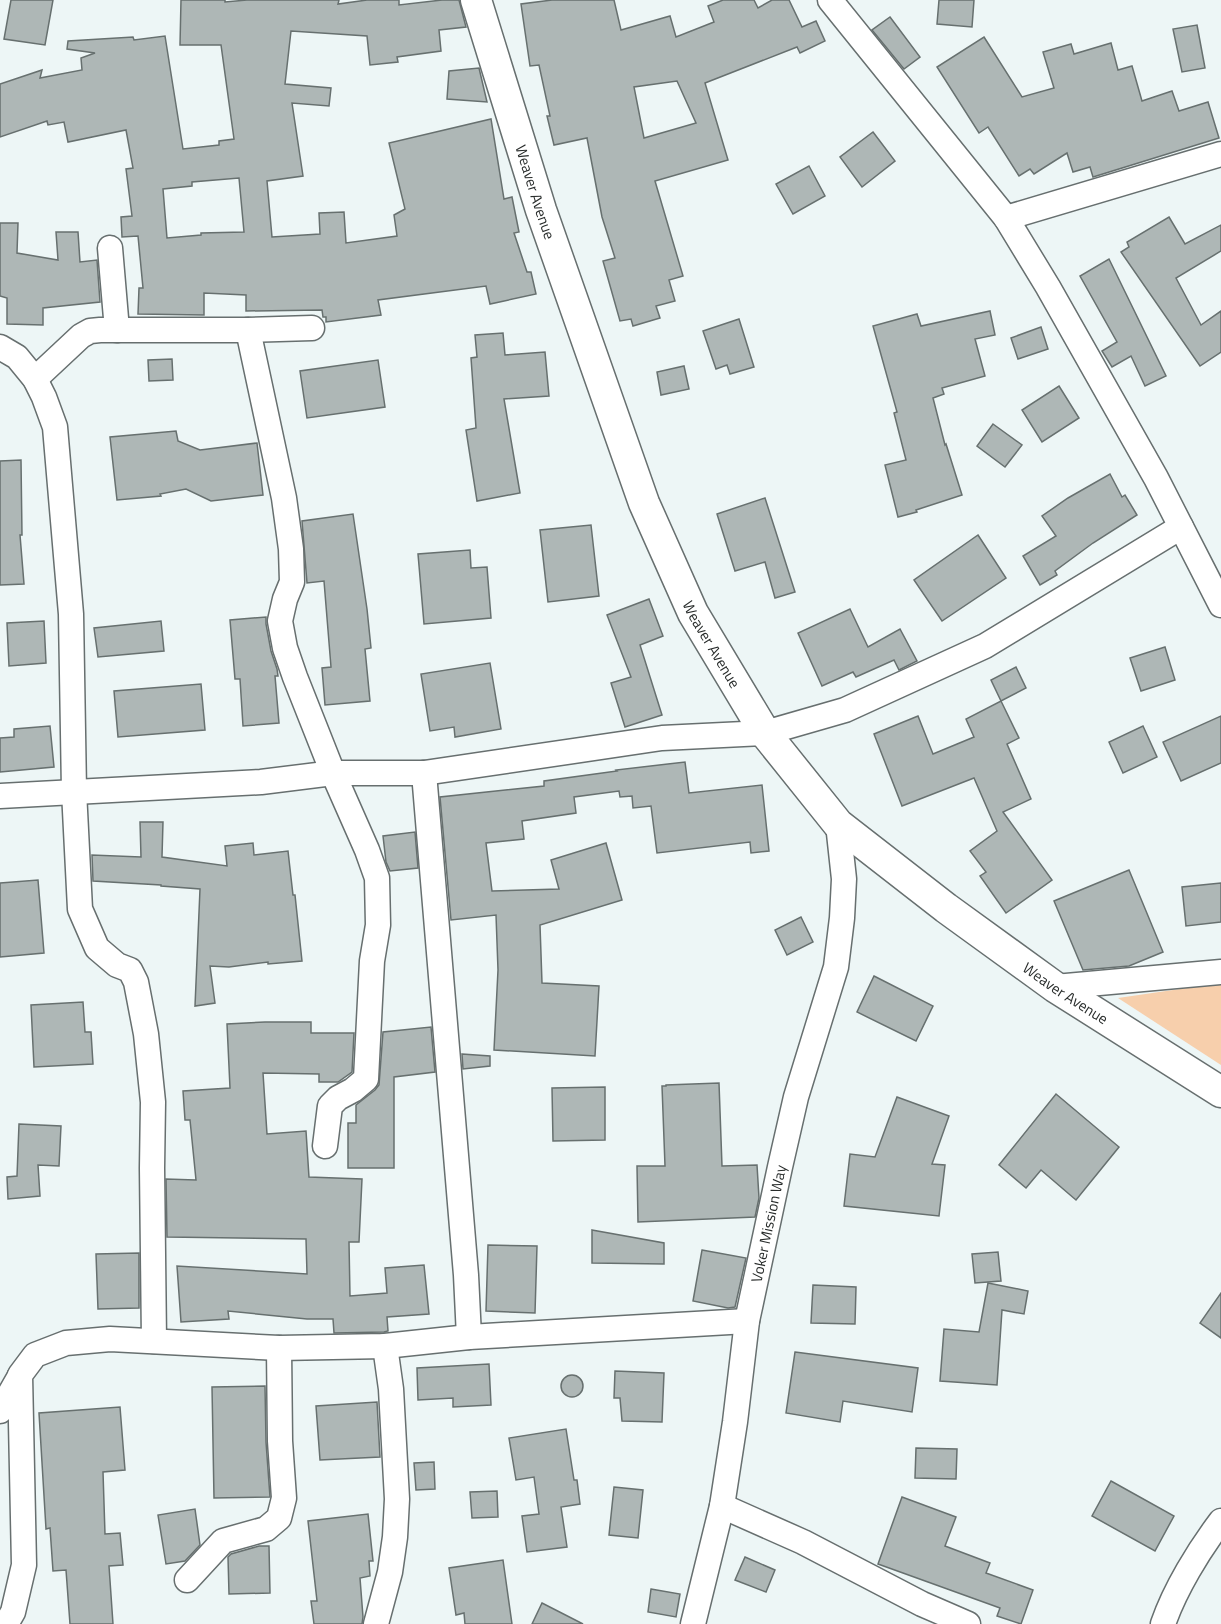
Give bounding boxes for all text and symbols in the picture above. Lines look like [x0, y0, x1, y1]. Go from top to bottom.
street label: Weaver Avenue [510, 142, 562, 242]
street label: Weaver Avenue [677, 597, 747, 692]
street label: Weaver Avenue [1018, 956, 1113, 1029]
street label: Voker Mission Way [744, 1163, 792, 1284]

